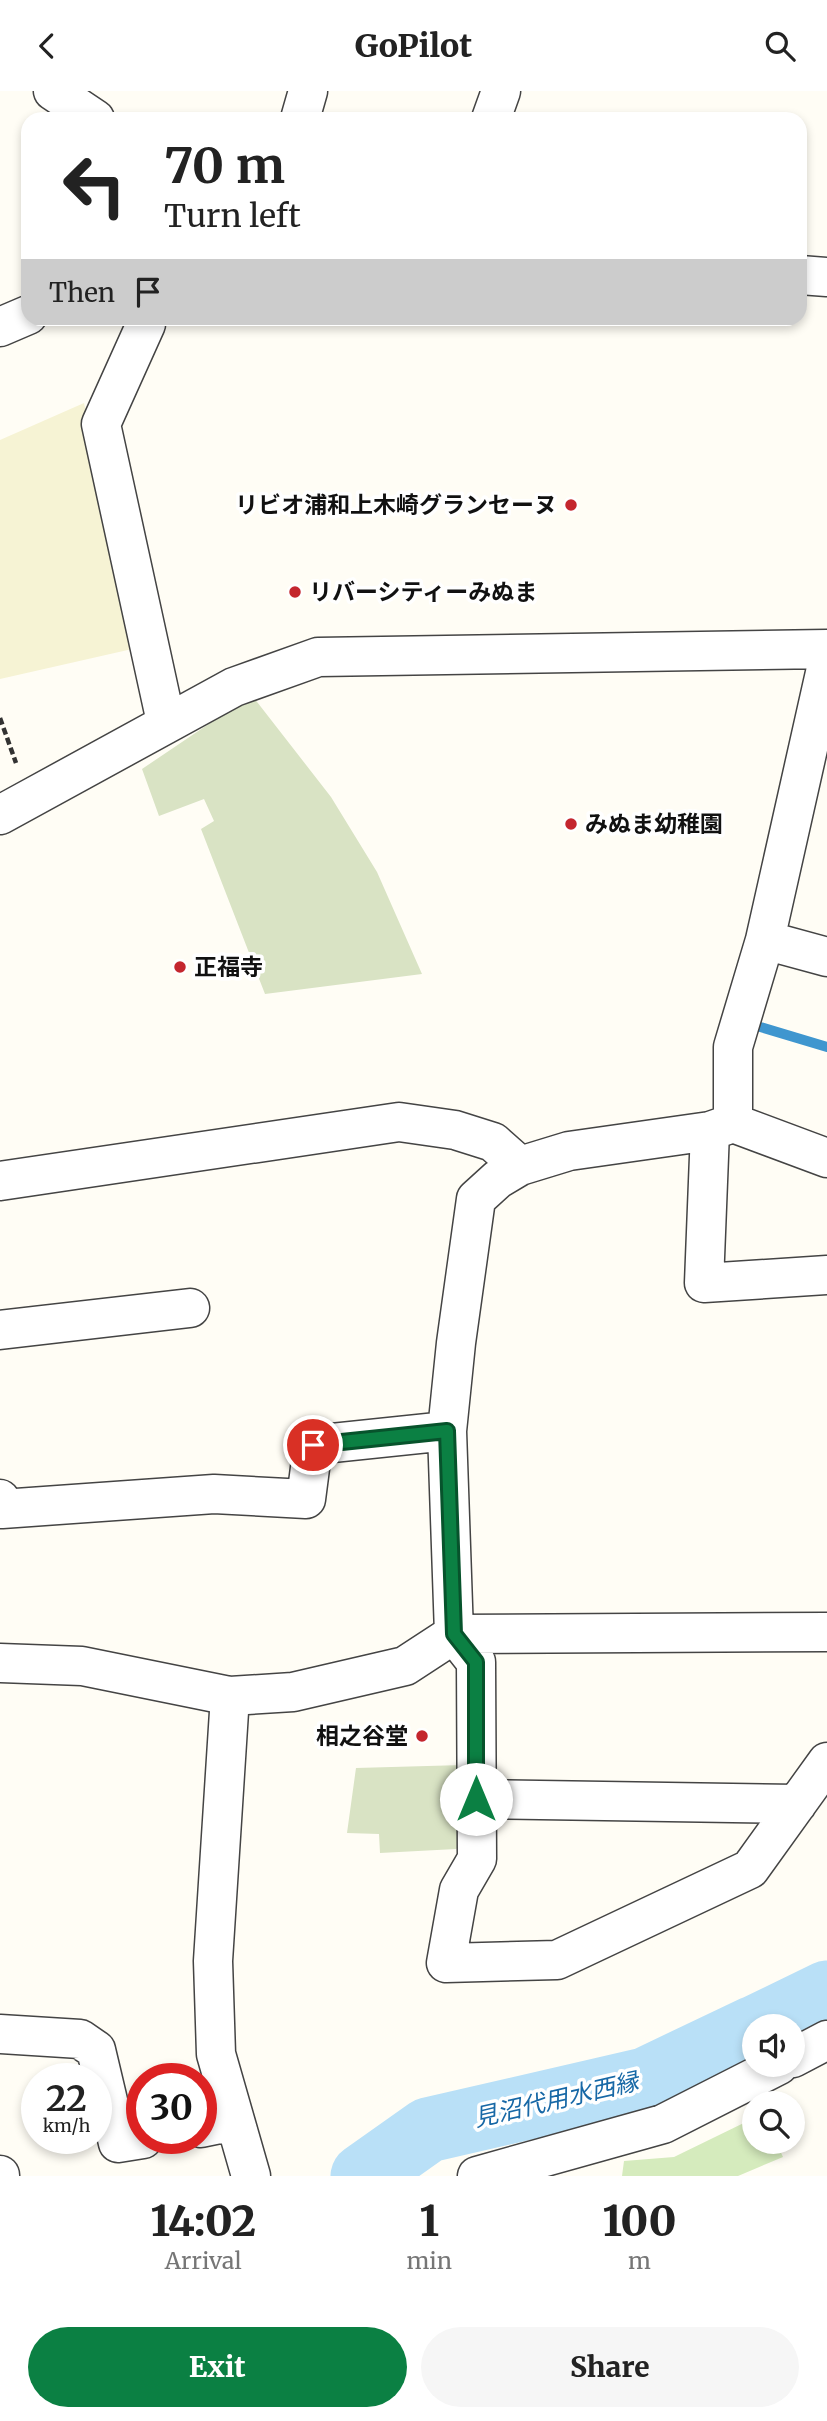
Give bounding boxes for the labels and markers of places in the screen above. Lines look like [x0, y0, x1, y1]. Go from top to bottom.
place label: リビオ浦和上木崎グランセーヌ [235, 490, 557, 519]
marker: リビオ浦和上木崎グランセーヌ [563, 497, 579, 513]
place label: リバーシティーみぬま [309, 577, 537, 606]
marker: リバーシティーみぬま [287, 584, 303, 600]
place label: みぬま幼稚園 [585, 809, 723, 838]
marker: みぬま幼稚園 [563, 816, 579, 832]
place label: 正福寺 [194, 952, 263, 981]
marker: 正福寺 [172, 959, 188, 975]
pin [283, 1415, 343, 1475]
place label: 相之谷堂 [316, 1721, 408, 1750]
marker: 相之谷堂 [414, 1728, 430, 1744]

